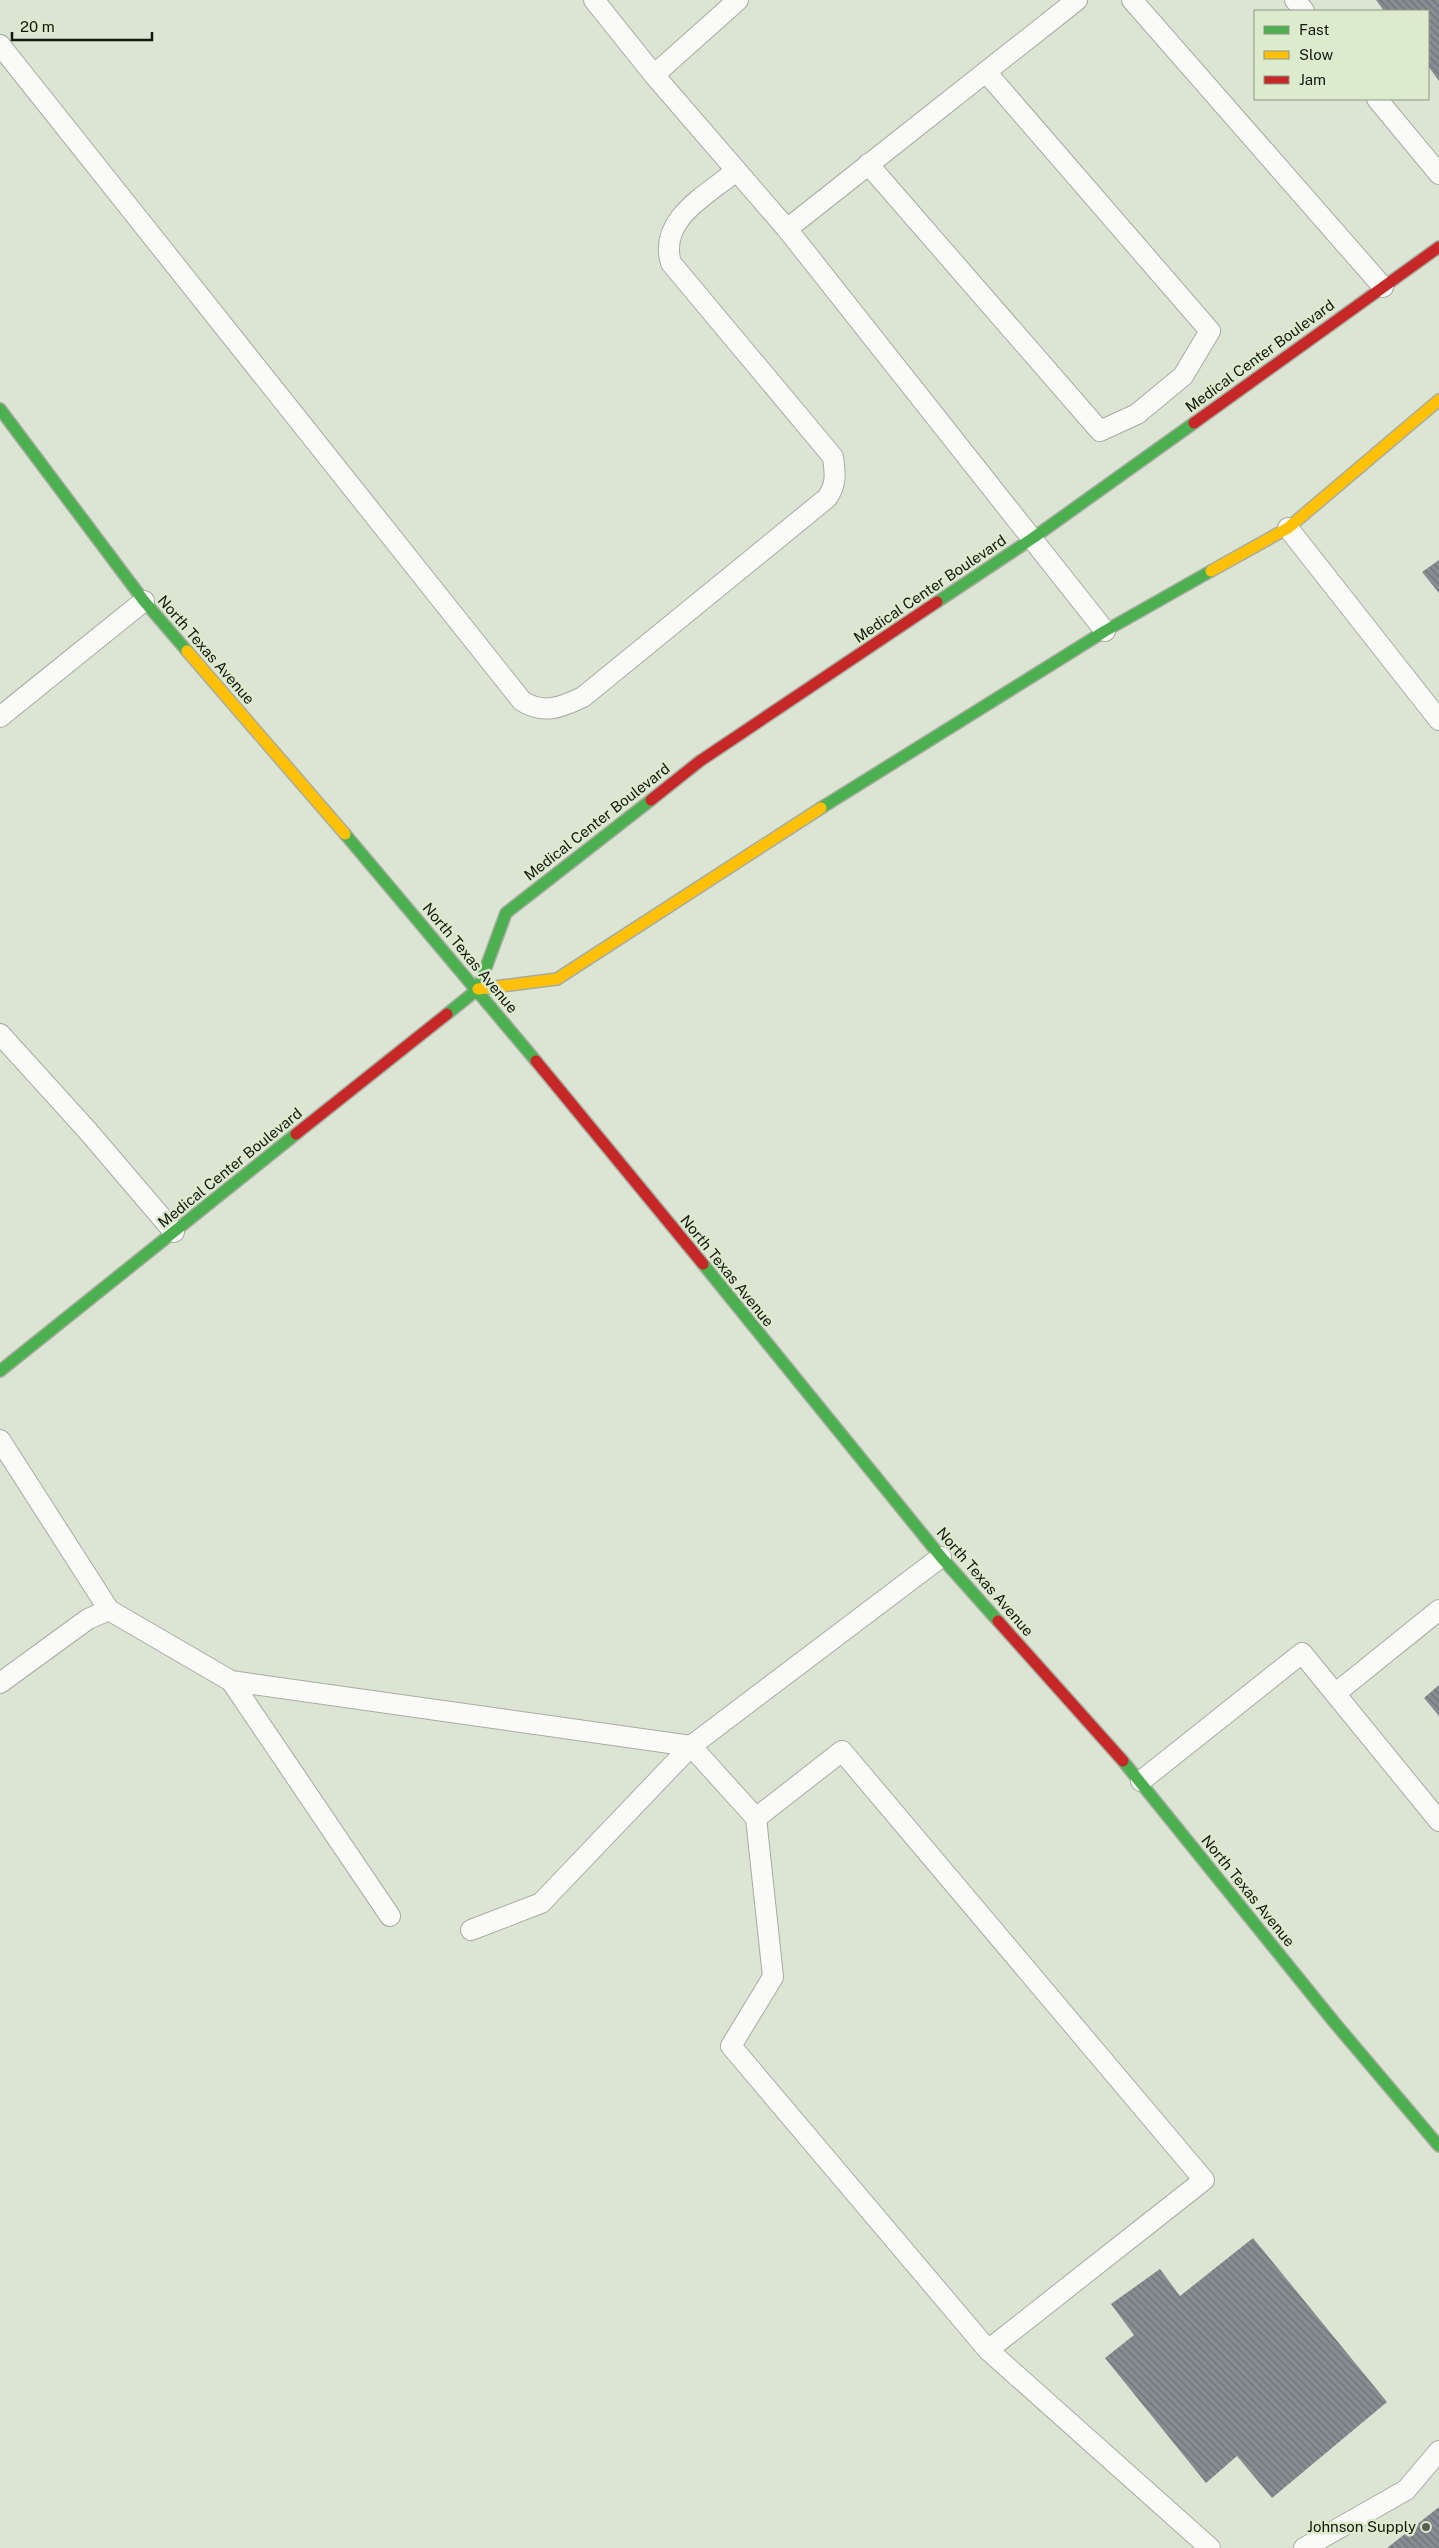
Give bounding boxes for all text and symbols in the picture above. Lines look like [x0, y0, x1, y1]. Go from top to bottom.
scale bar [12, 10, 152, 42]
legend [1254, 10, 1429, 100]
text: 20 m [20, 18, 55, 35]
text: Fast [1299, 21, 1329, 38]
text: Slow [1299, 46, 1334, 63]
text: Jam [1299, 71, 1326, 88]
street label: Medical Center Boulevard [1182, 296, 1338, 415]
street label: Medical Center Boulevard [850, 531, 1009, 646]
street label: North Texas Avenue [155, 592, 258, 707]
street label: Medical Center Boulevard [521, 759, 673, 884]
street label: North Texas Avenue [419, 899, 521, 1016]
street label: Medical Center Boulevard [154, 1104, 305, 1231]
street label: North Texas Avenue [677, 1212, 778, 1330]
street label: North Texas Avenue [934, 1524, 1037, 1639]
street label: North Texas Avenue [1198, 1832, 1299, 1950]
place label: Johnson Supply [1307, 2518, 1416, 2535]
marker: Johnson Supply [1420, 2521, 1432, 2533]

